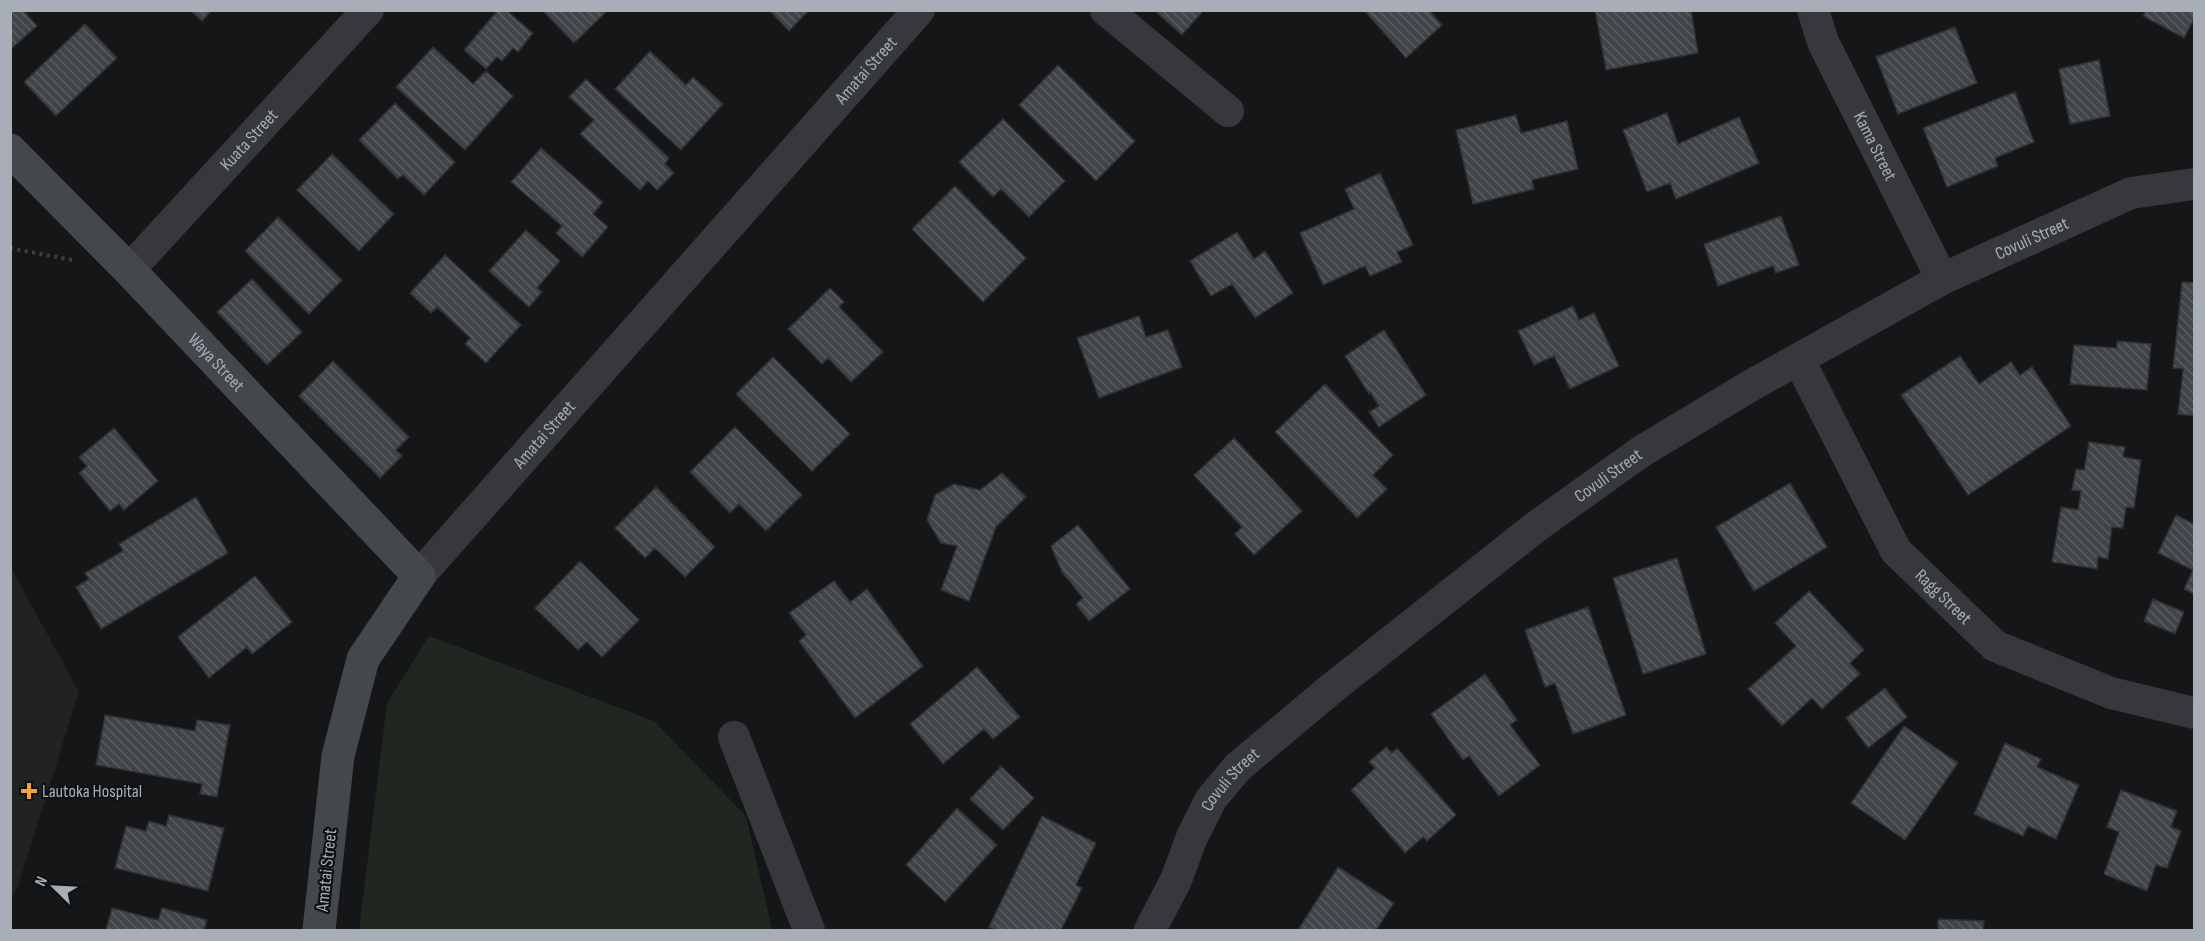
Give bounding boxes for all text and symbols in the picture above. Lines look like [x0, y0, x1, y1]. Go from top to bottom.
street label: Amatai Street [830, 32, 902, 109]
street label: Kuata Street [216, 105, 283, 175]
street label: Kama Street [1849, 108, 1901, 185]
street label: Covuli Street [1992, 213, 2072, 264]
street label: Waya Street [183, 329, 249, 396]
street label: Amatai Street [508, 396, 580, 474]
street label: Covuli Street [1570, 444, 1647, 507]
street label: Ragg Street [1910, 565, 1976, 629]
street label: Covuli Street [1197, 743, 1264, 815]
place label: Lautoka Hospital [42, 781, 142, 802]
marker: Lautoka Hospital [20, 782, 38, 800]
street label: Amatai Street [312, 827, 341, 913]
north arrow [24, 857, 84, 917]
text: N [31, 874, 52, 889]

